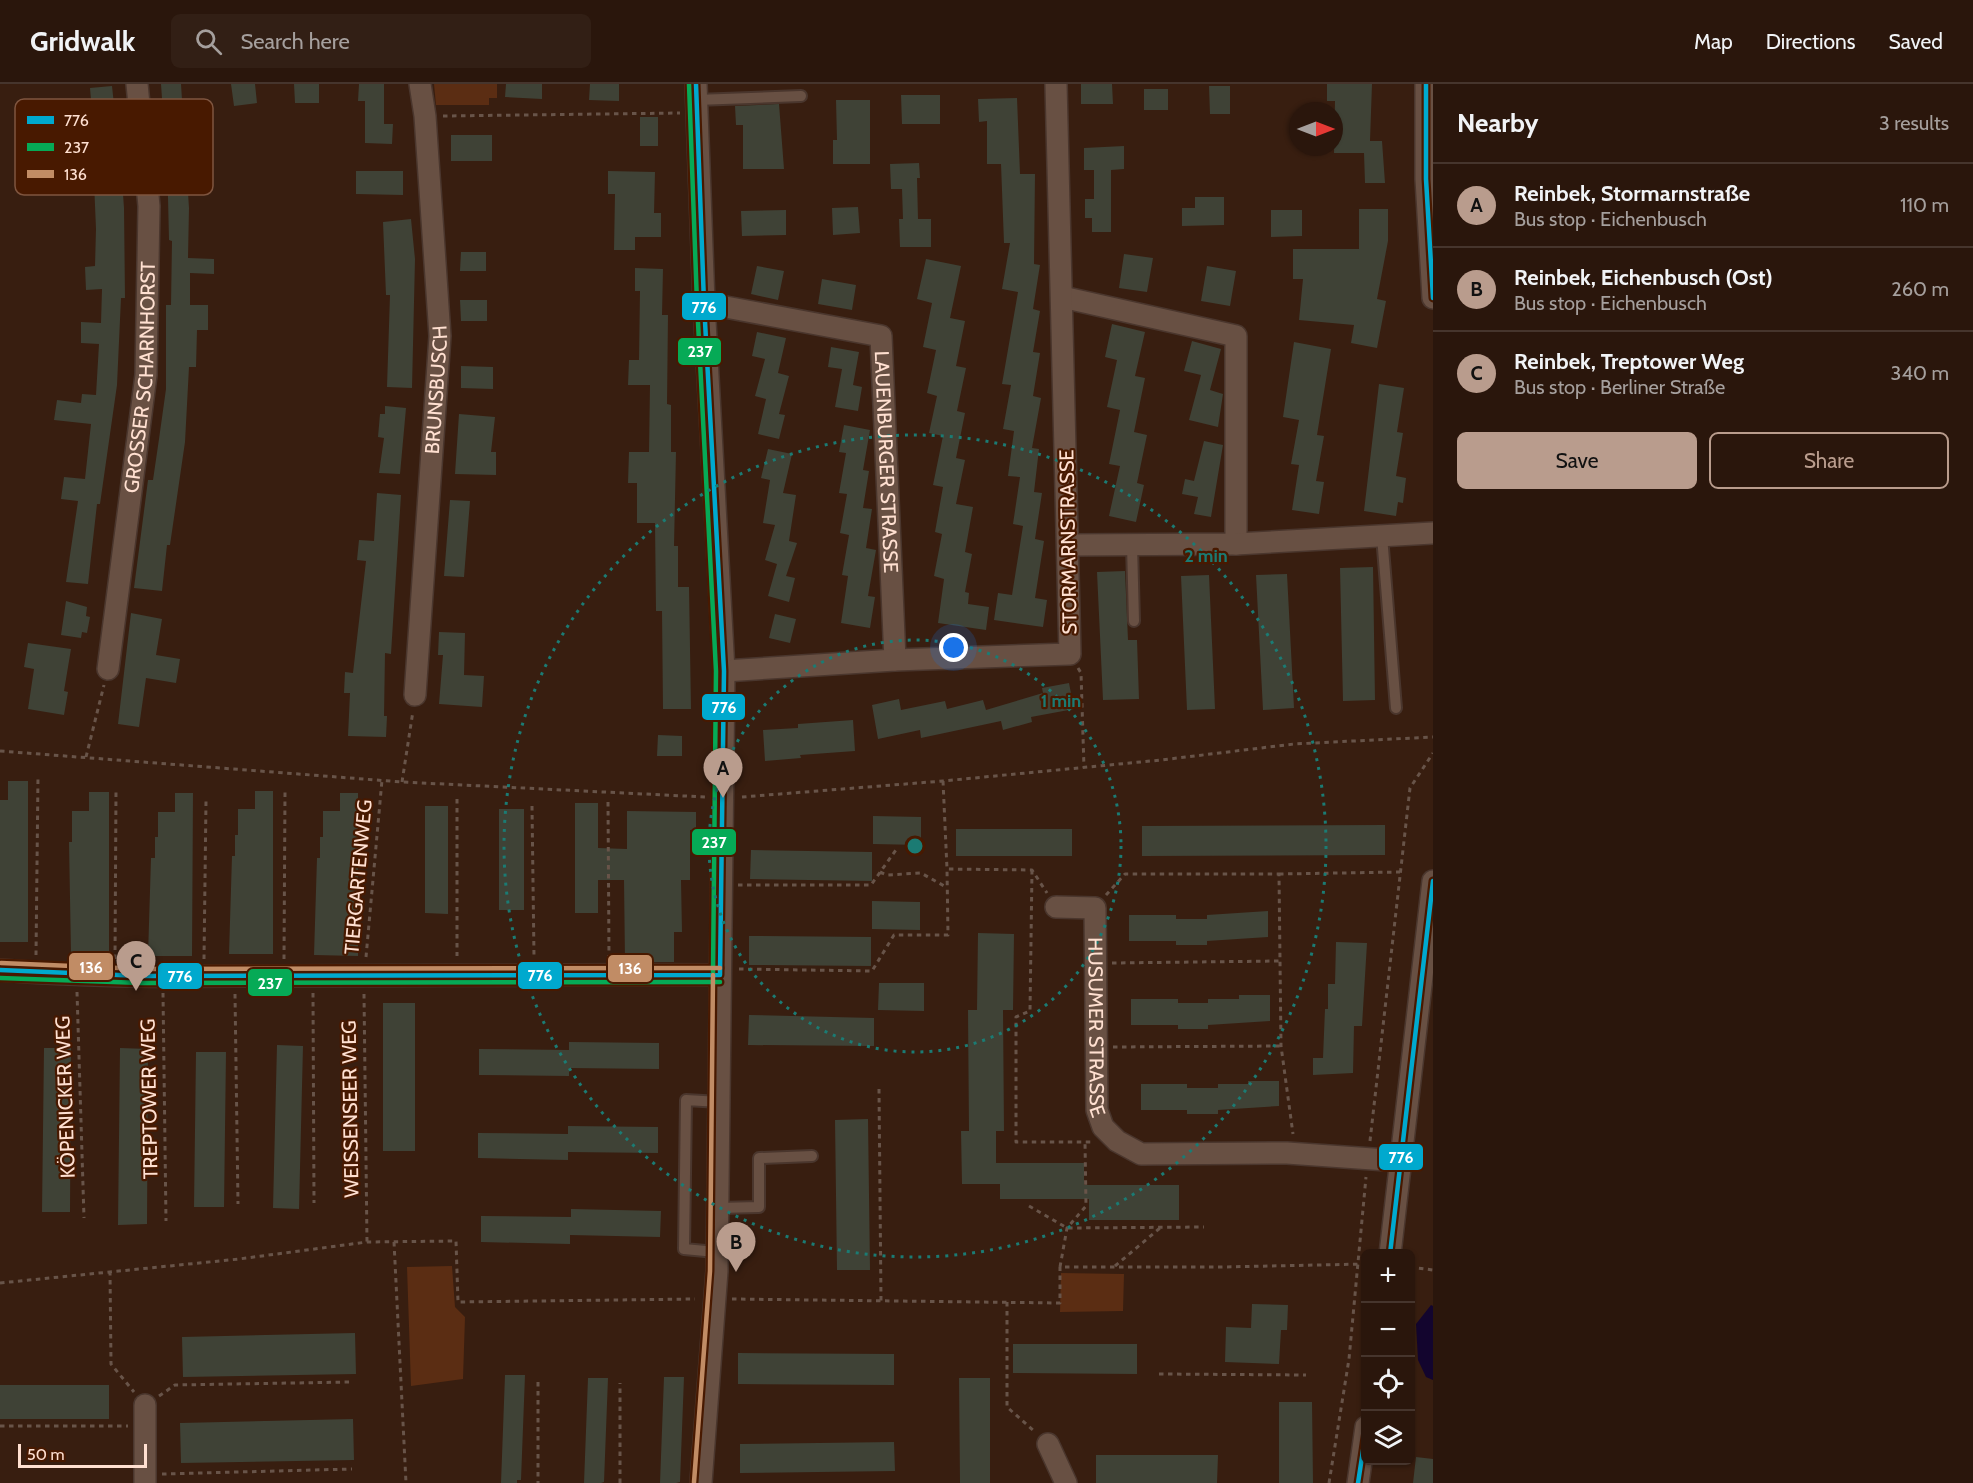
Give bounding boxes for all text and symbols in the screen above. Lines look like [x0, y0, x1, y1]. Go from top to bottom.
search box [171, 14, 591, 68]
text: Gridwalk [30, 24, 135, 58]
icon: search [192, 25, 225, 58]
text: Search here [240, 28, 350, 55]
text: Map [1694, 29, 1733, 54]
text: Directions [1766, 29, 1855, 54]
text: Saved [1888, 29, 1943, 54]
legend [15, 99, 213, 195]
north arrow [1289, 102, 1343, 156]
text: Nearby [1457, 107, 1538, 139]
text: 776 [64, 111, 89, 130]
text: 3 results [1879, 111, 1949, 135]
text: 237 [64, 138, 89, 157]
text: 136 [64, 165, 87, 184]
text: Reinbek, Stormarnstraße [1514, 180, 1750, 207]
text: A [1470, 193, 1483, 217]
text: 110 m [1900, 193, 1949, 217]
text: Bus stop · Eichenbusch [1514, 207, 1707, 231]
street label: GROSSER SCHARNHORST [119, 261, 160, 494]
text: Reinbek, Eichenbusch (Ost) [1514, 264, 1773, 291]
text: B [1470, 277, 1483, 301]
text: 260 m [1891, 277, 1949, 301]
text: Bus stop · Eichenbusch [1514, 291, 1707, 315]
line badge: 776 [681, 292, 727, 321]
text: 776 [692, 298, 716, 317]
street label: BRUNSBUSCH [420, 325, 452, 455]
line badge: 237 [677, 337, 722, 366]
text: 237 [687, 342, 713, 361]
text: Reinbek, Treptower Weg [1514, 348, 1744, 375]
street label: LAUENBURGER STRASSE [870, 350, 903, 574]
text: C [1470, 361, 1483, 385]
text: 340 m [1891, 361, 1949, 385]
text: Bus stop · Berliner Straße [1514, 375, 1725, 399]
button: Save [1457, 432, 1697, 489]
button: Share [1709, 432, 1949, 489]
street label: STORMARNSTRASSE [1054, 449, 1082, 635]
text: 2 min [1184, 545, 1228, 567]
your location [939, 633, 968, 662]
text: 1 min [1041, 690, 1081, 712]
line badge: 776 [701, 693, 746, 721]
text: 776 [712, 698, 736, 717]
pin: A [704, 748, 742, 798]
street label: TIERGARTENWEG [339, 798, 377, 956]
line badge: 237 [691, 828, 737, 856]
text: 237 [701, 833, 727, 852]
centre of rings [905, 836, 925, 856]
street label: HUSUMER STRASSE [1083, 937, 1111, 1120]
pin: C [116, 942, 156, 991]
line badge: 136 [68, 952, 114, 981]
line badge: 136 [607, 954, 653, 983]
text: 136 [79, 958, 103, 977]
text: 136 [618, 959, 642, 978]
line badge: 776 [517, 961, 563, 990]
line badge: 776 [157, 962, 203, 990]
text: 776 [528, 966, 552, 985]
text: 776 [168, 967, 192, 986]
line badge: 237 [247, 968, 293, 997]
text: 237 [257, 974, 283, 993]
street label: KÖPENICKER WEG [50, 1015, 80, 1179]
street label: TREPTOWER WEG [136, 1019, 162, 1179]
street label: WEISSENSEER WEG [336, 1020, 364, 1198]
line badge: 776 [1378, 1143, 1424, 1171]
text: 776 [1389, 1148, 1413, 1167]
pin: B [716, 1222, 756, 1272]
map controls [1361, 1249, 1415, 1465]
button: + [1361, 1249, 1415, 1303]
button: − [1361, 1303, 1415, 1357]
button: locate [1361, 1357, 1415, 1411]
button: layers [1361, 1411, 1415, 1465]
scale bar [18, 1441, 147, 1468]
text: 50 m [27, 1445, 64, 1464]

